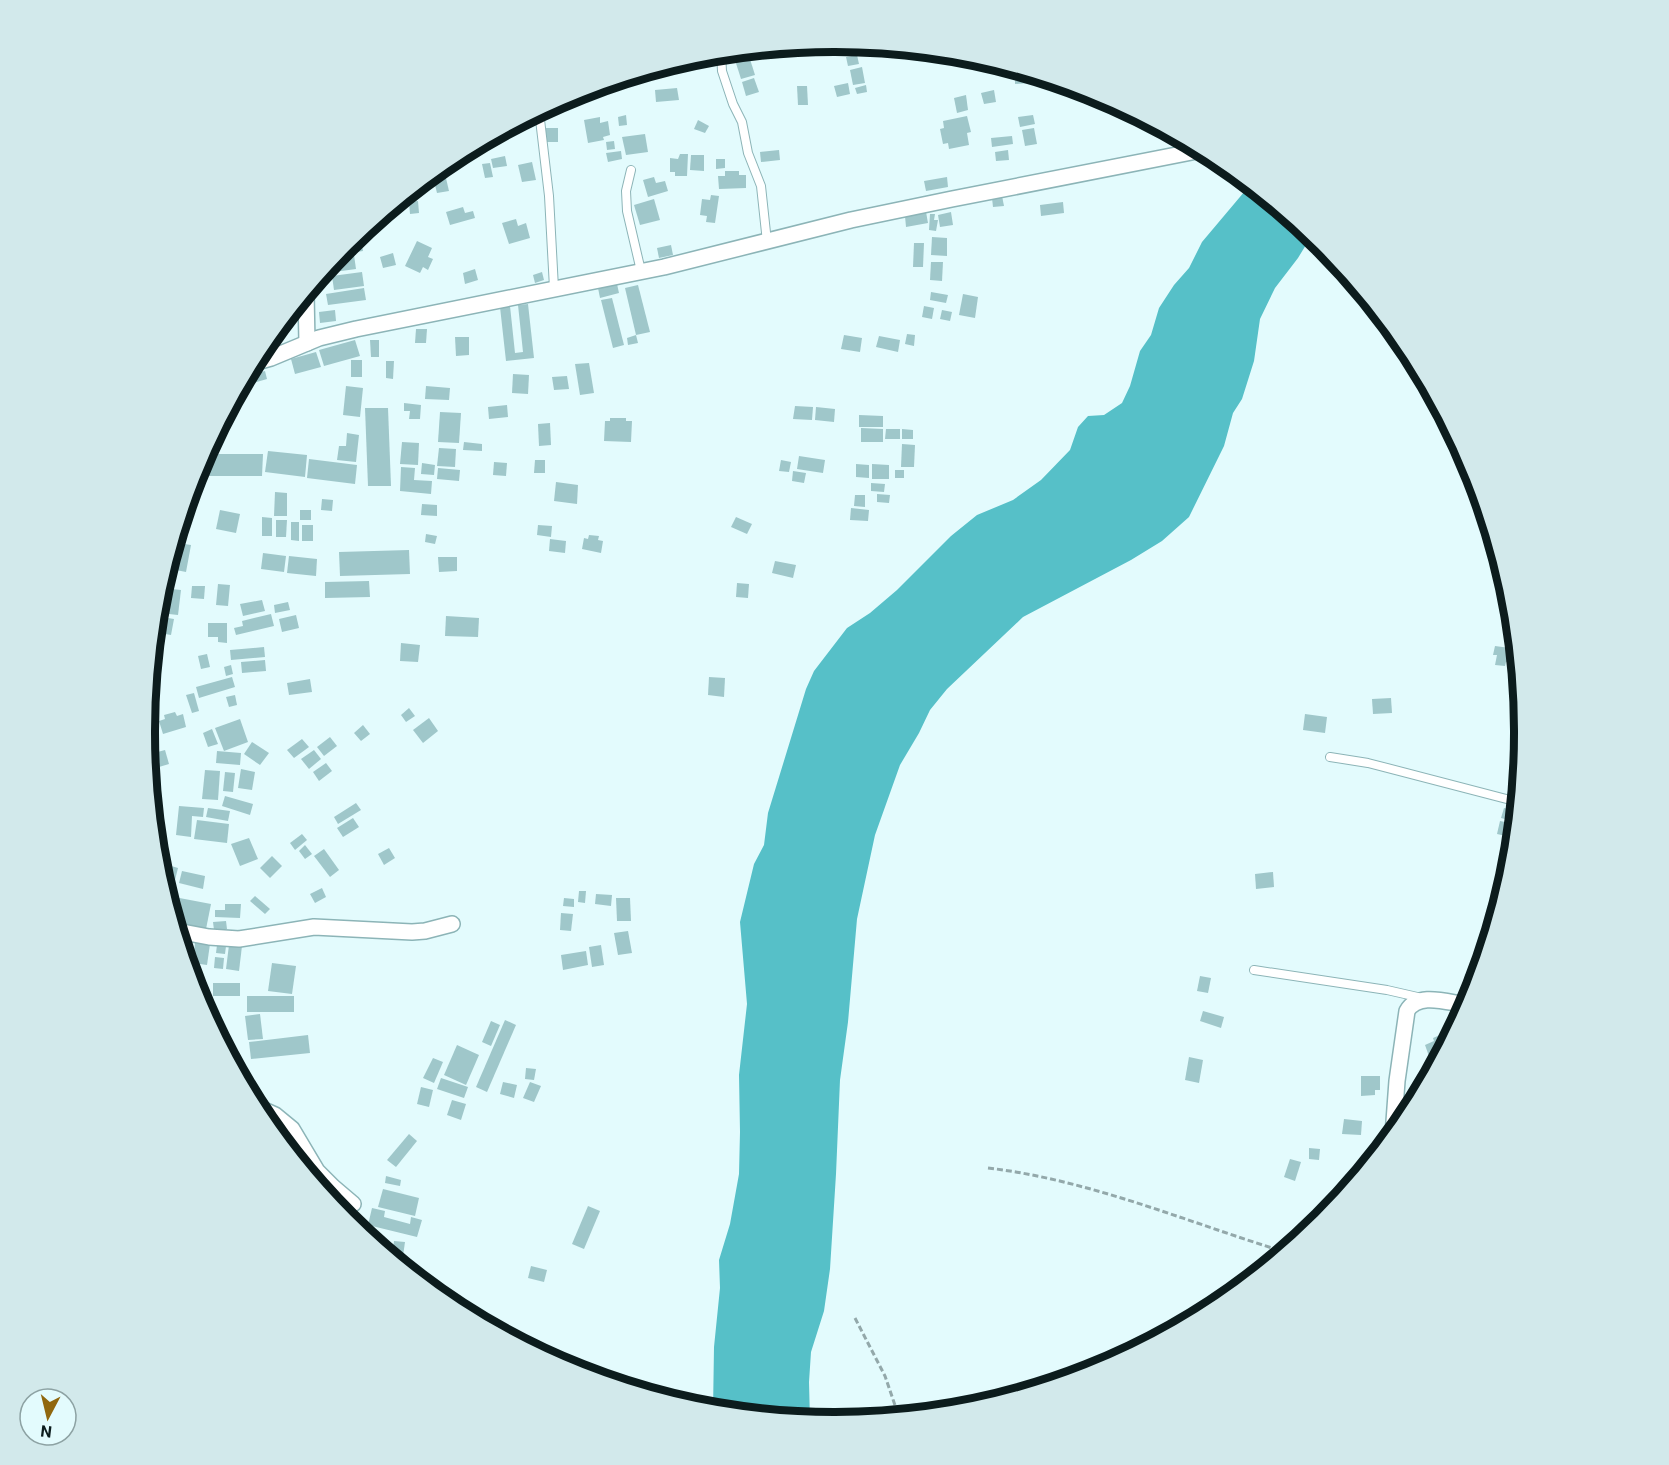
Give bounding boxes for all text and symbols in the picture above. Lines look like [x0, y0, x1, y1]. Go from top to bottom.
north arrow [18, 1387, 78, 1447]
text: N [39, 1421, 53, 1442]

